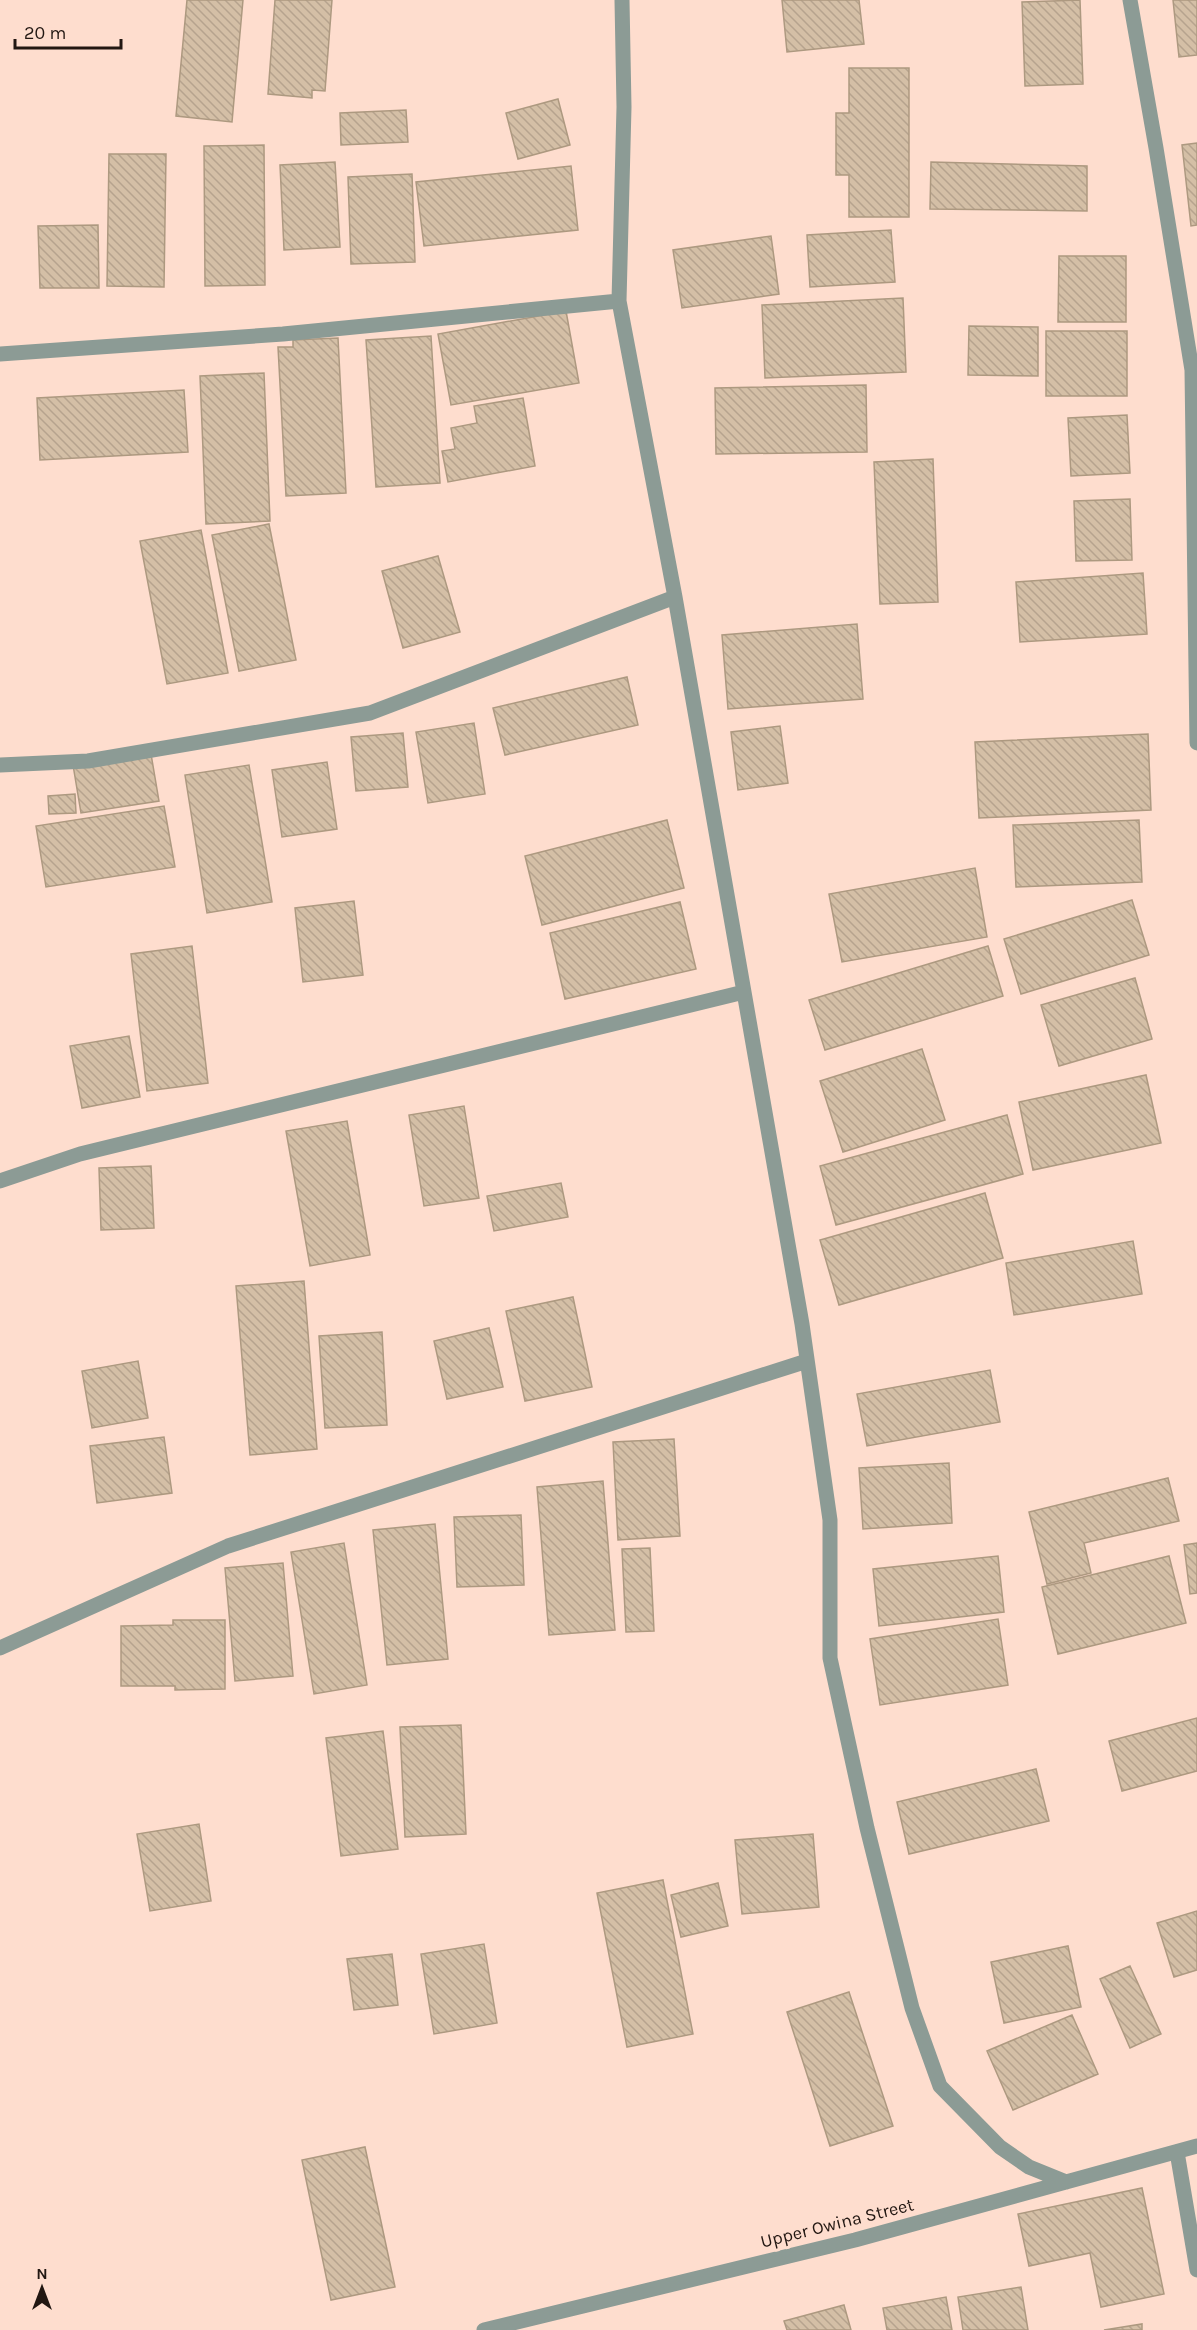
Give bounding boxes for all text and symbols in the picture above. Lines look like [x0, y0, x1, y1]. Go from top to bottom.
scale bar [15, 12, 122, 50]
text: 20 m [24, 22, 66, 44]
street label: Upper Owina Street [758, 2193, 916, 2253]
north arrow [12, 2258, 72, 2318]
text: N [36, 2264, 48, 2283]

